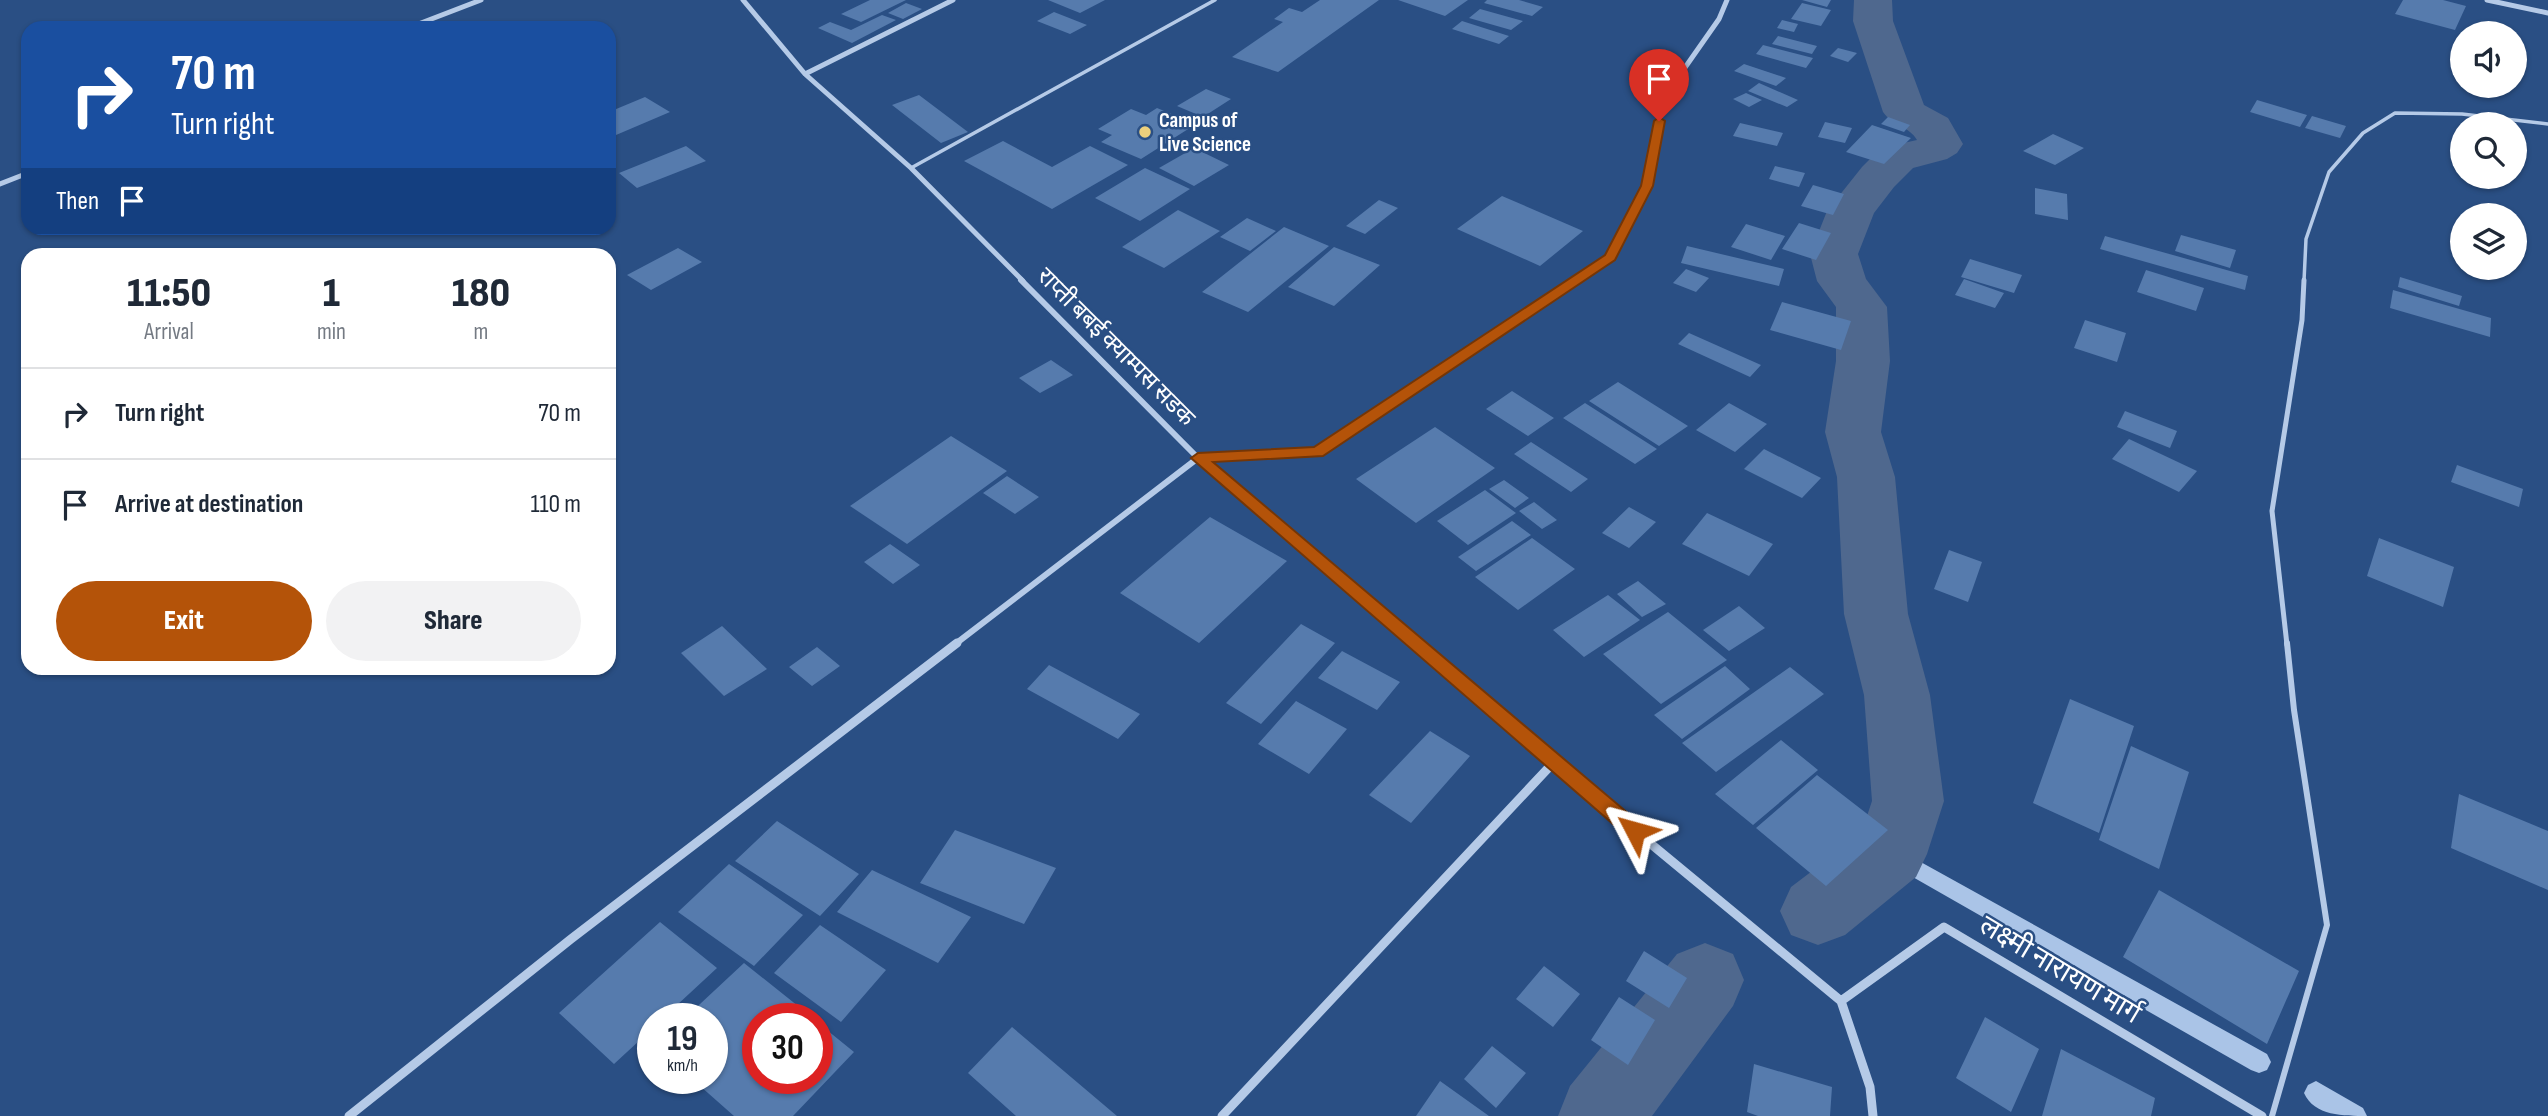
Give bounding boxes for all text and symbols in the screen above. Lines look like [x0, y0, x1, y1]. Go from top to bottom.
map controls [2450, 21, 2527, 280]
button: sound [2450, 21, 2527, 98]
text: 70 m [171, 45, 256, 104]
icon: right [56, 49, 147, 140]
pin [1629, 49, 1689, 121]
icon: arrive [1640, 60, 1678, 98]
text: Turn right [171, 105, 275, 144]
place label: Campus of Live Science [1159, 108, 1251, 157]
button: search [2450, 112, 2527, 189]
marker: Campus of Live Science [1137, 124, 1153, 140]
icon: arrive [113, 182, 151, 220]
text: Then [56, 186, 99, 217]
button: layers [2450, 203, 2527, 280]
street label: राप्ती बबई क्याम्पस सडक [1031, 262, 1202, 433]
text: 11:50 [127, 268, 211, 319]
text: 1 [323, 268, 340, 319]
text: 180 [452, 268, 510, 319]
text: Arrival [144, 318, 194, 346]
text: min [317, 318, 346, 346]
text: m [474, 318, 488, 346]
icon: right [56, 395, 94, 433]
text: Turn right [115, 398, 204, 429]
text: 70 m [538, 398, 581, 429]
icon: arrive [56, 486, 94, 524]
text: Arrive at destination [115, 489, 303, 520]
text: 110 m [530, 489, 581, 520]
button: Exit [56, 581, 312, 661]
button: Share [326, 581, 581, 661]
position arrow [1598, 794, 1672, 868]
street label: लक्ष्मी नारायण मार्ग [1973, 908, 2148, 1032]
speed limit sign: 30 [742, 1003, 833, 1094]
text: 19 [667, 1018, 698, 1061]
text: km/h [667, 1055, 698, 1076]

